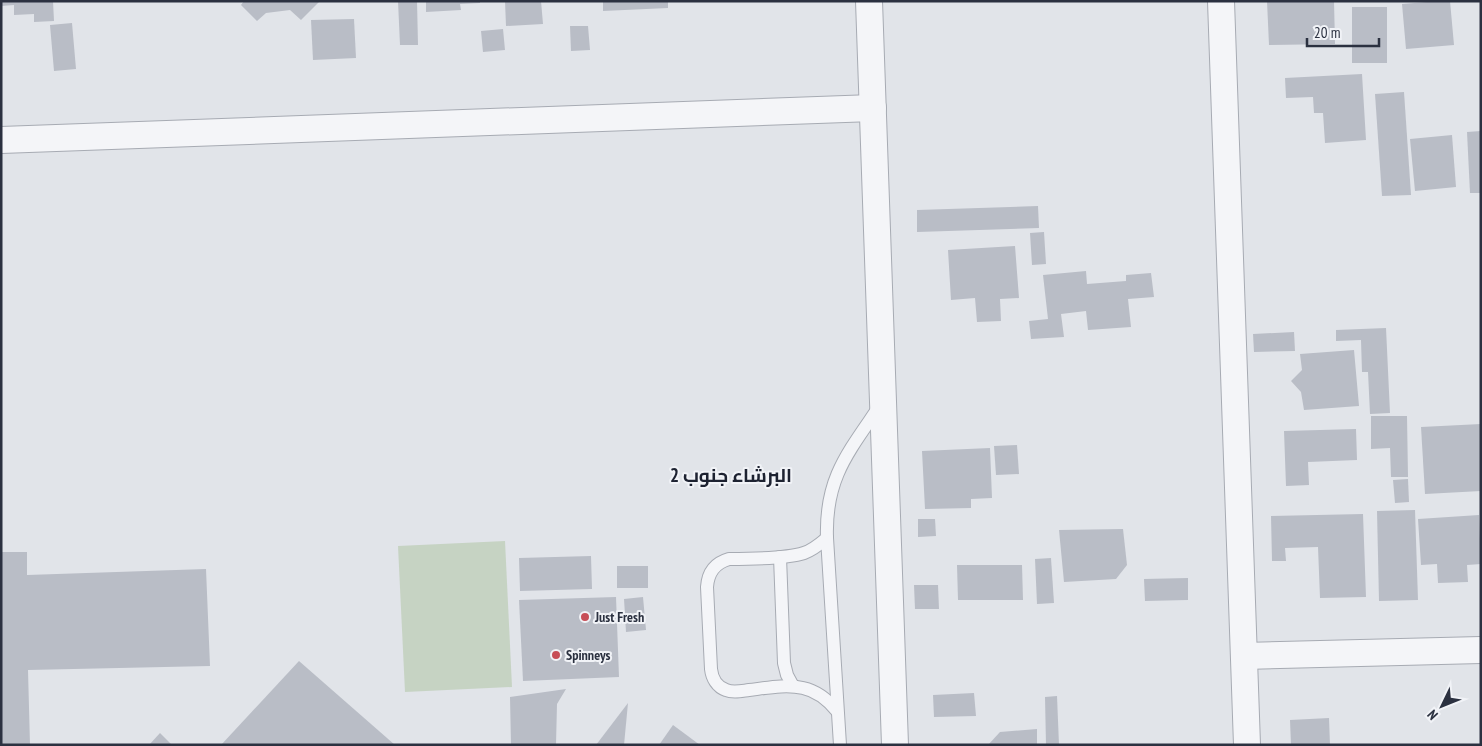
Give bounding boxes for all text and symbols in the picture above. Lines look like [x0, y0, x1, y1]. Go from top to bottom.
scale bar [1307, 15, 1380, 47]
text: 20 m [1314, 23, 1340, 42]
district label: البرشاء جنوب 2 [670, 463, 792, 487]
place label: Just Fresh [594, 608, 644, 626]
marker: Just Fresh [579, 611, 591, 623]
place label: Spinneys [566, 646, 611, 664]
marker: Spinneys [550, 649, 562, 661]
north arrow [1417, 681, 1467, 731]
text: N [1423, 706, 1442, 724]

